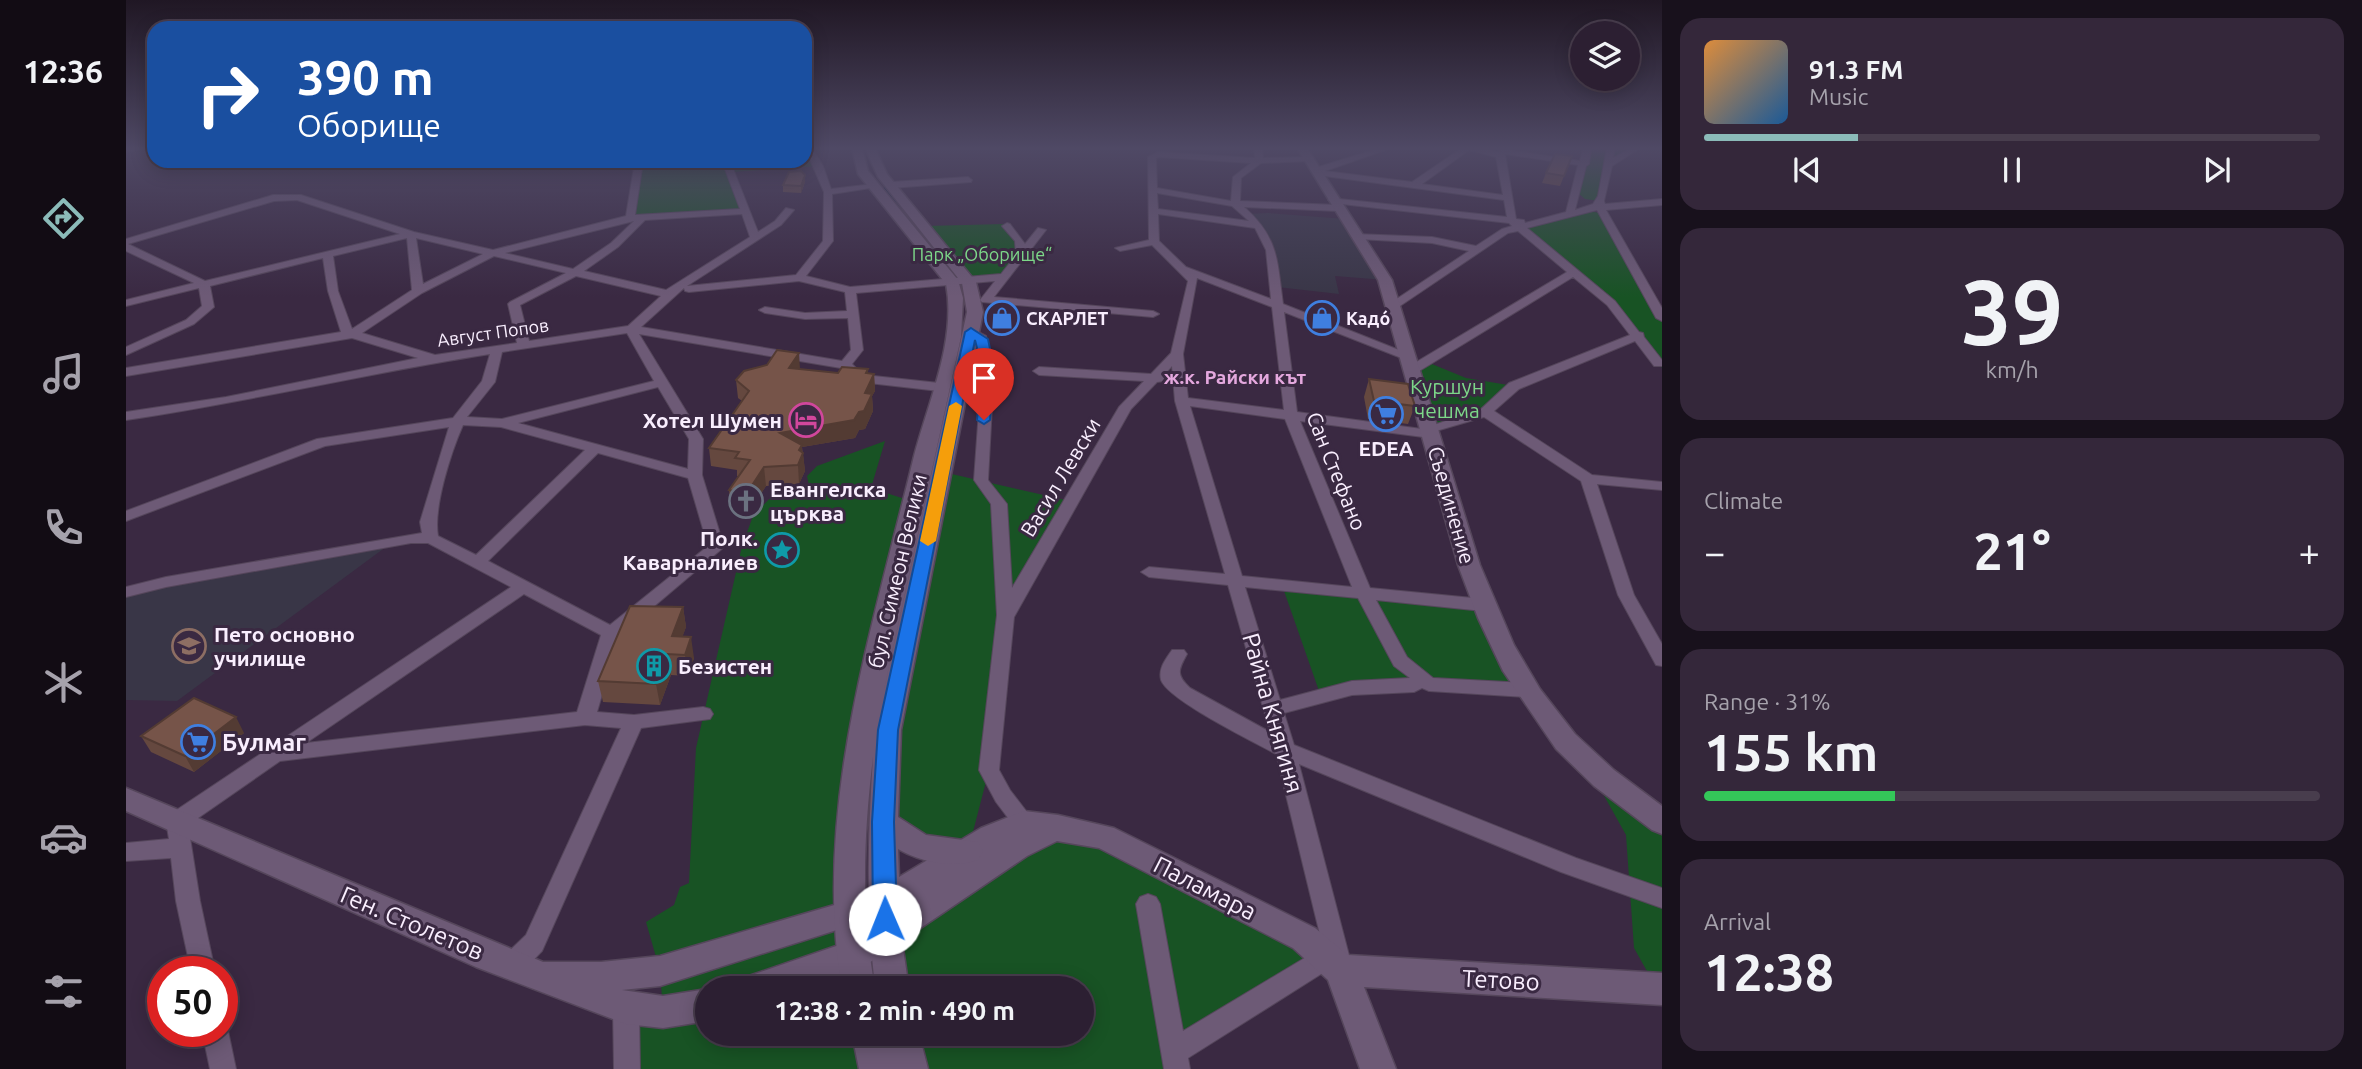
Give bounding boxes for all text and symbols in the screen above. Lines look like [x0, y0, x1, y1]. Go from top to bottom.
map controls [1570, 21, 1640, 91]
button: layers [1570, 21, 1640, 91]
icon: right [182, 49, 273, 140]
text: 390 m [297, 49, 434, 104]
text: 12:36 [23, 53, 103, 89]
text: 91.3 FM [1809, 55, 1903, 84]
text: Music [1809, 84, 1868, 109]
text: Оборище [297, 107, 441, 143]
icon: previous [1788, 151, 1826, 189]
icon: pause [1993, 151, 2031, 189]
icon: next [2198, 151, 2236, 189]
icon: directions [39, 194, 88, 243]
park label: Парк „Оборище“ [912, 244, 1052, 264]
text: 39 [1961, 260, 2063, 362]
shop icon: СКАРЛЕТ [983, 299, 1021, 337]
shop icon: Кадó [1303, 299, 1341, 337]
place label: СКАРЛЕТ [1026, 308, 1108, 328]
place label: Кадó [1346, 308, 1390, 328]
street label: Август Попов [436, 314, 550, 350]
pin [954, 348, 1014, 420]
icon: music [39, 349, 88, 398]
text: km/h [1985, 357, 2039, 382]
icon: arrive [965, 359, 1003, 397]
district label: ж.к. Райски кът [1164, 366, 1307, 388]
park label: Куршун чешма [1410, 374, 1484, 422]
supermarket icon: EDEA [1367, 395, 1405, 433]
hotel icon: Хотел Шумен [787, 401, 825, 439]
place label: Хотел Шумен [643, 408, 782, 432]
street label: Сан Стефано [1302, 408, 1372, 534]
street label: Васил Левски [1015, 413, 1105, 541]
place label: EDEA [1358, 436, 1414, 460]
street label: Съединение [1424, 443, 1480, 567]
street label: бул. Симеон Велики [863, 471, 931, 671]
place label: Евангелска църква [770, 477, 886, 525]
church icon: Евангелска църква [727, 482, 765, 520]
text: Climate [1704, 488, 1783, 513]
icon: phone [39, 503, 88, 552]
text: 21° [1973, 522, 2051, 580]
place label: Полк. Каварналиев [622, 526, 758, 574]
place icon: Полк. Каварналиев [763, 531, 801, 569]
text: − [1704, 531, 1725, 573]
text: + [2299, 531, 2320, 573]
place label: Пето основно училище [214, 622, 355, 670]
school or university icon: Пето основно училище [170, 627, 208, 665]
street label: Райна Княгиня [1237, 630, 1309, 796]
building icon: Безистен [635, 647, 673, 685]
place label: Безистен [678, 654, 772, 678]
icon: climate [39, 658, 88, 707]
text: Range · 31% [1704, 689, 1831, 714]
supermarket icon: Булмаг [179, 723, 217, 761]
text: 155 km [1704, 723, 1878, 781]
place label: Булмаг [222, 729, 306, 756]
icon: car [39, 813, 88, 862]
street label: Паламара [1149, 851, 1261, 925]
street label: Ген. Столетов [337, 881, 487, 965]
position arrow [848, 882, 922, 956]
text: Arrival [1704, 909, 1771, 934]
text: 12:38 [1704, 943, 1834, 1001]
speed limit sign: 50 [147, 956, 238, 1047]
street label: Тетово [1462, 964, 1540, 996]
icon: filters [39, 967, 88, 1016]
text: 12:38 · 2 min · 490 m [774, 996, 1015, 1025]

